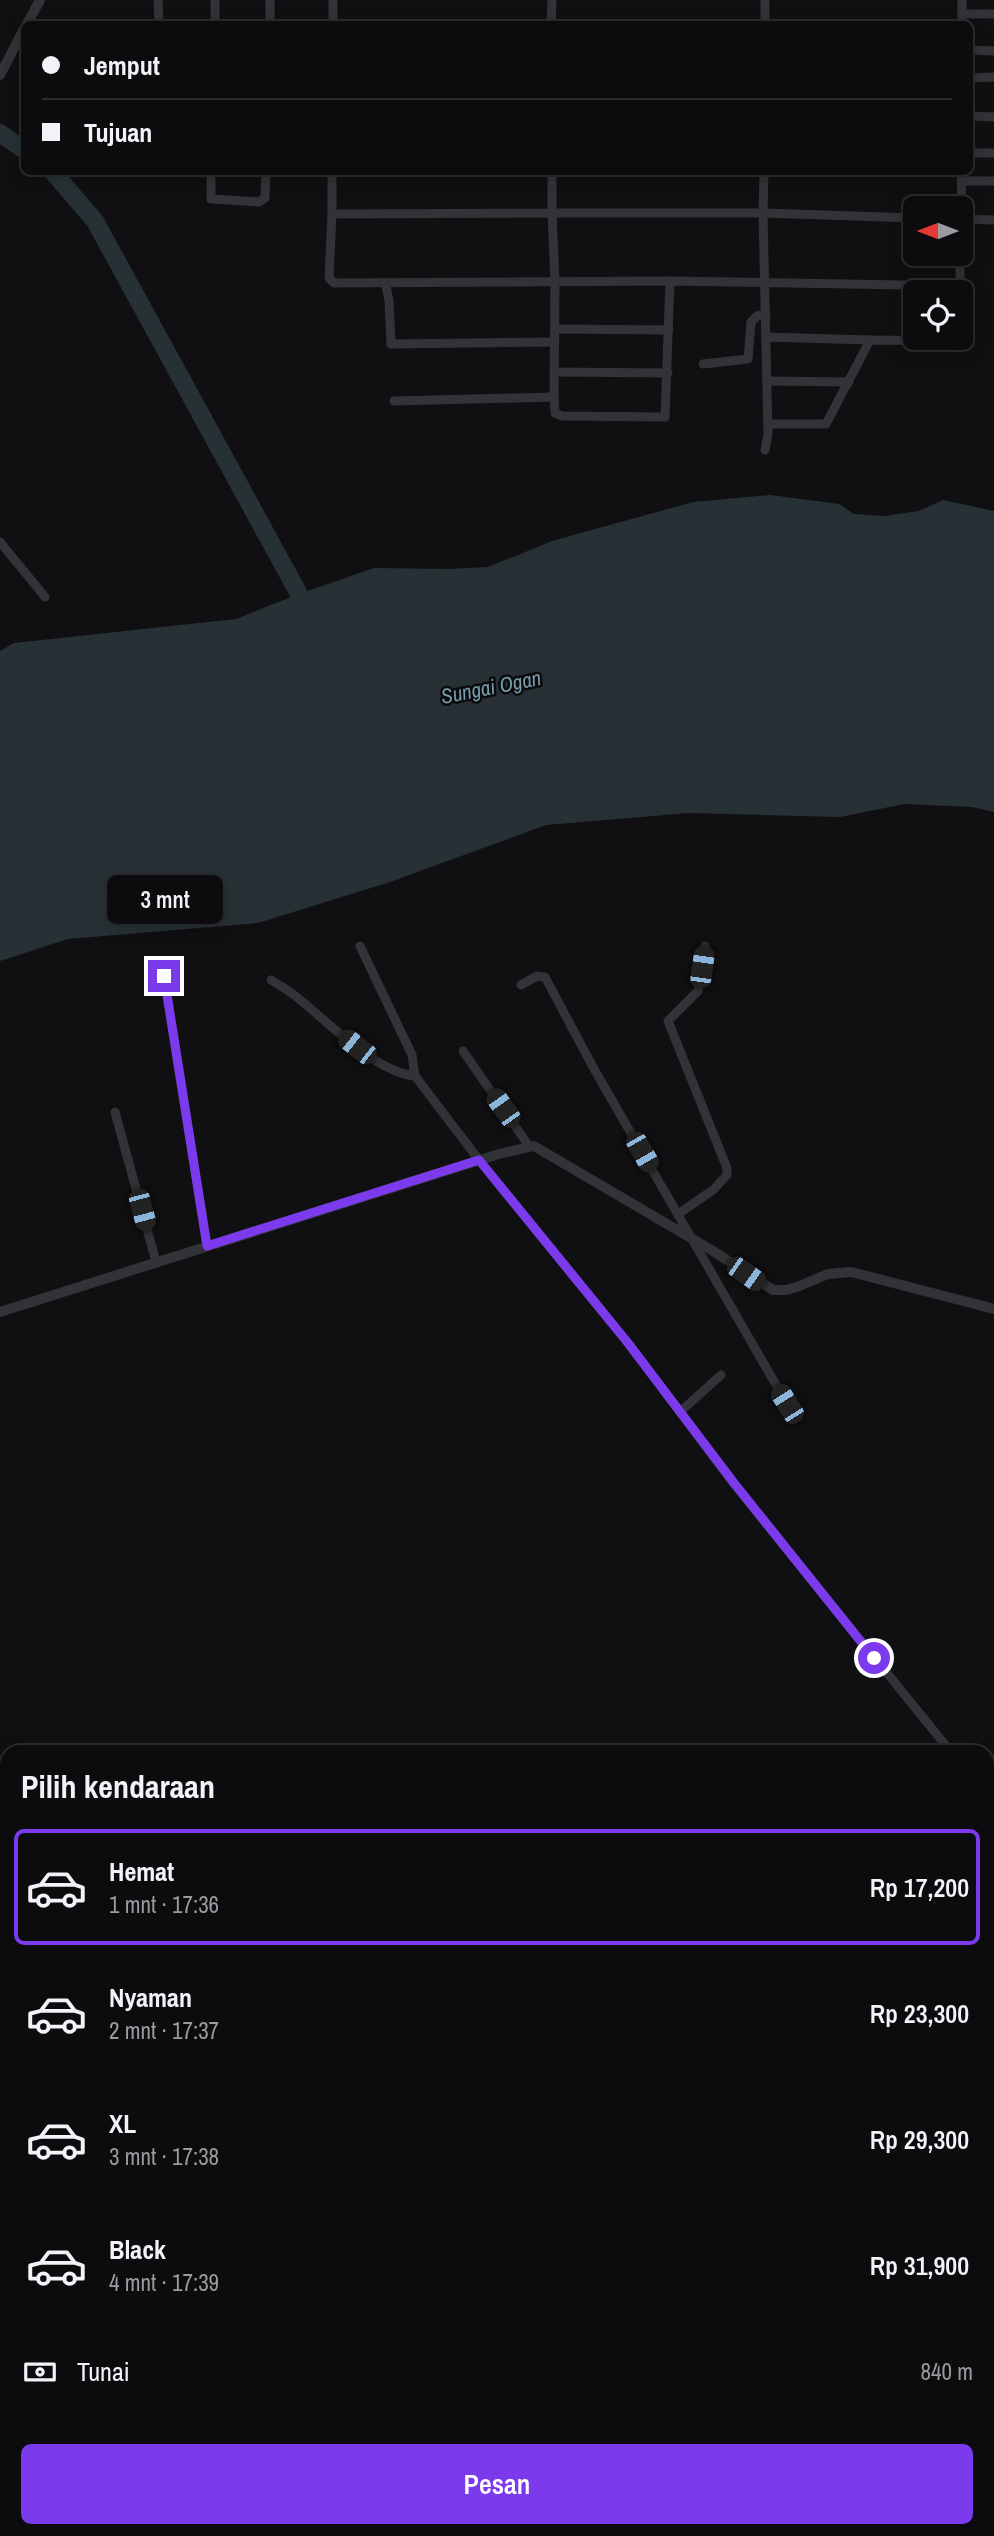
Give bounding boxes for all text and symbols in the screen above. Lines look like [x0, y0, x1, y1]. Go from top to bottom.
text: Jemput [84, 48, 160, 83]
text: Tujuan [84, 115, 152, 150]
north arrow [903, 196, 973, 266]
map controls [903, 196, 973, 350]
button: locate [903, 280, 973, 350]
water label: Sungai Ogan [438, 663, 544, 711]
callout: 3 mnt [106, 874, 222, 923]
text: 3 mnt [140, 884, 190, 915]
car [689, 945, 716, 989]
route end [148, 960, 180, 992]
car [334, 1026, 381, 1068]
car [483, 1085, 524, 1131]
car [623, 1129, 662, 1175]
car [127, 1187, 158, 1233]
car [723, 1253, 770, 1295]
car [767, 1381, 808, 1427]
route start [858, 1642, 890, 1674]
text: Pilih kendaraan [21, 1765, 215, 1808]
text: Hemat [109, 1854, 174, 1889]
icon: car [25, 1856, 88, 1919]
text: Rp 17,200 [870, 1870, 969, 1905]
text: 1 mnt · 17:36 [109, 1889, 219, 1920]
text: Nyaman [109, 1980, 192, 2015]
icon: car [25, 1982, 88, 2045]
text: Rp 23,300 [870, 1996, 969, 2031]
text: 2 mnt · 17:37 [109, 2015, 219, 2046]
text: XL [109, 2106, 136, 2141]
icon: car [25, 2108, 88, 2171]
text: Rp 29,300 [870, 2122, 969, 2157]
text: 3 mnt · 17:38 [109, 2141, 219, 2172]
text: Black [109, 2232, 166, 2267]
icon: car [25, 2234, 88, 2297]
text: Rp 31,900 [870, 2248, 969, 2283]
text: 4 mnt · 17:39 [109, 2267, 219, 2298]
icon: cash [21, 2353, 59, 2391]
text: Tunai [77, 2354, 130, 2389]
text: 840 m [921, 2356, 973, 2387]
button: Pesan [21, 2444, 973, 2524]

